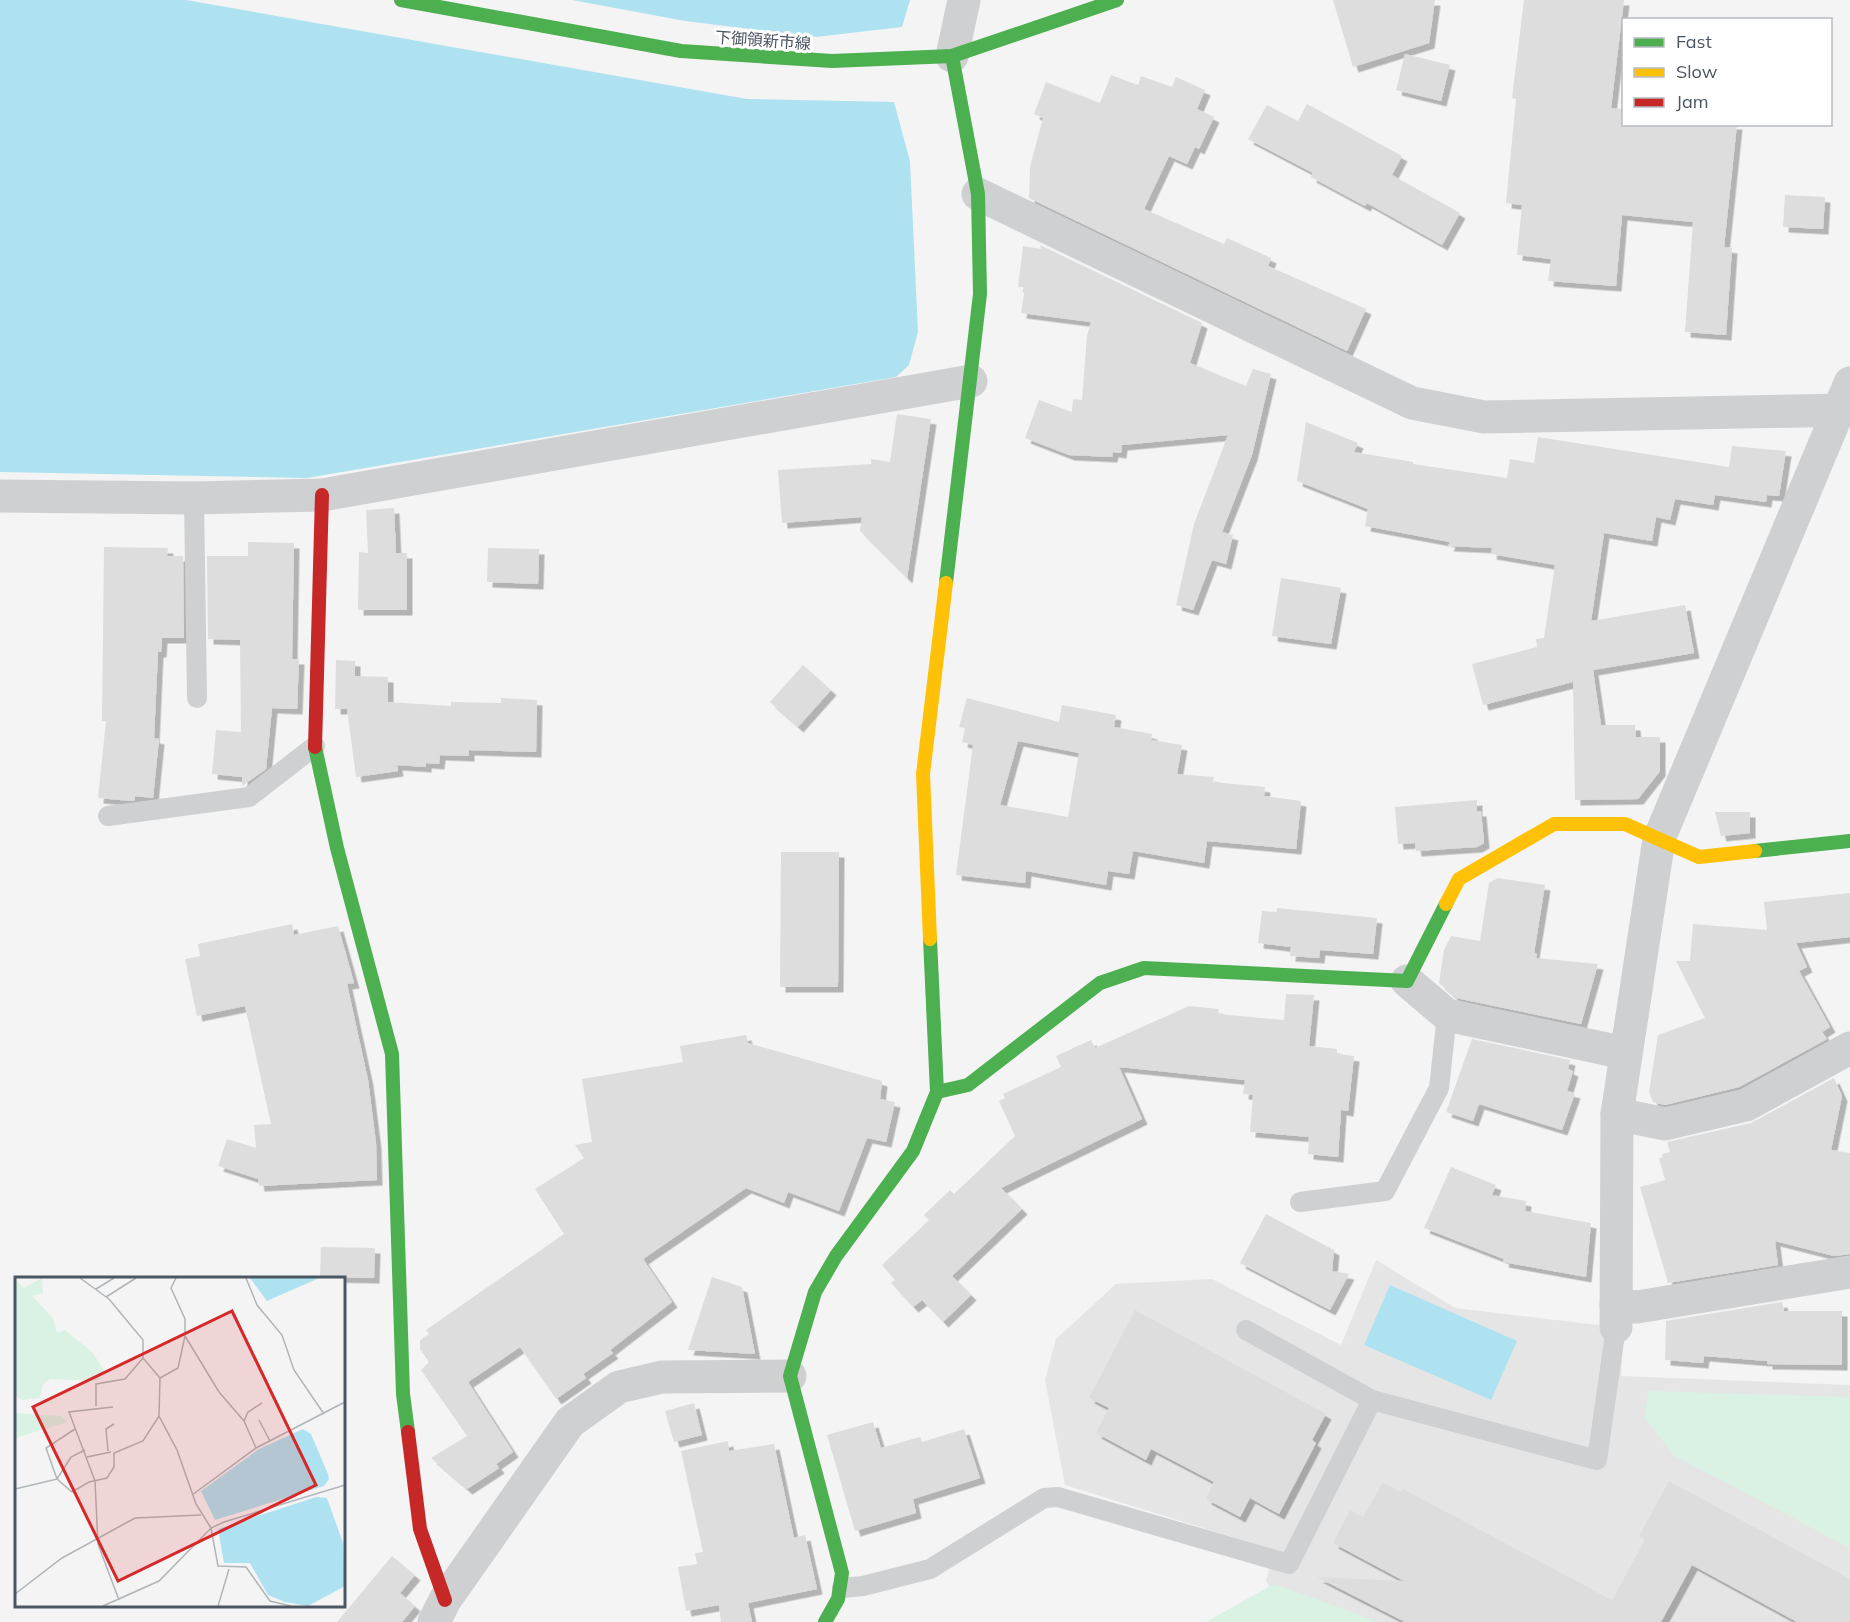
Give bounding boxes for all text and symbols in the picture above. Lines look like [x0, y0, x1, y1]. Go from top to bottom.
legend [1622, 18, 1832, 126]
street label: 下御領新市線 [714, 27, 812, 53]
text: Fast [1676, 30, 1712, 53]
text: Slow [1676, 60, 1718, 83]
text: Jam [1676, 90, 1709, 113]
inset map [15, 1277, 345, 1607]

